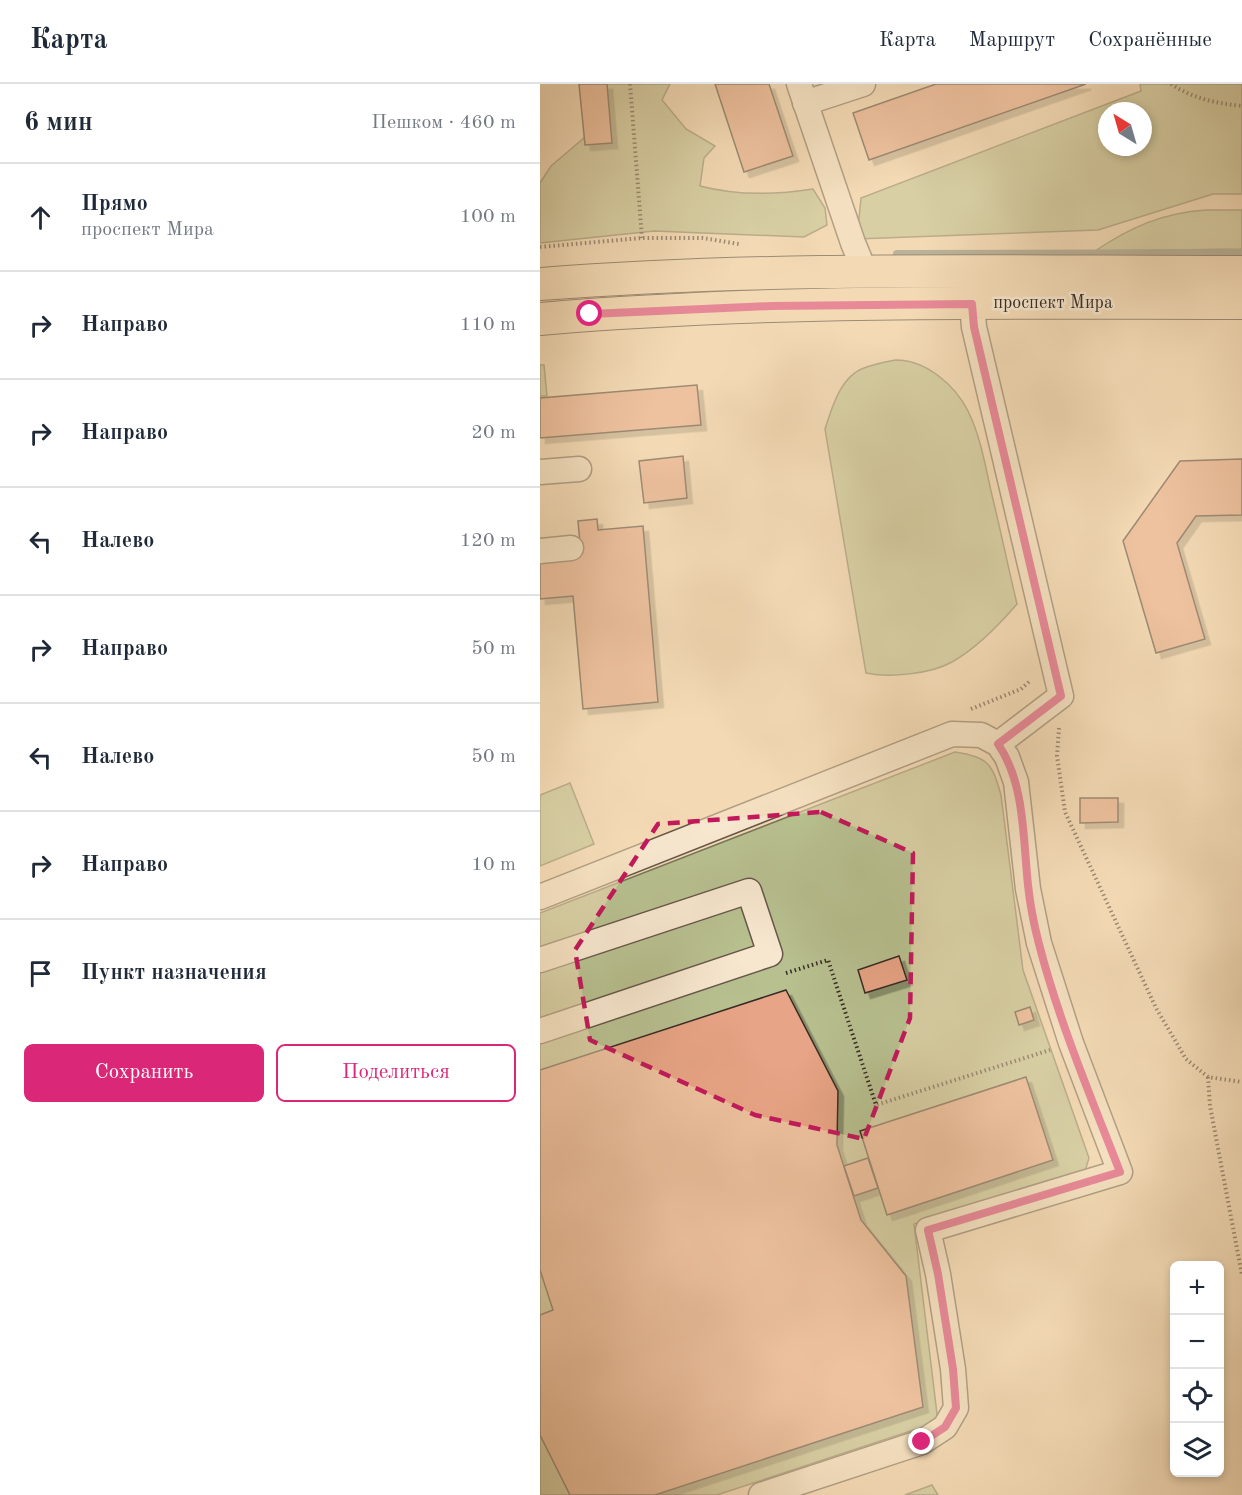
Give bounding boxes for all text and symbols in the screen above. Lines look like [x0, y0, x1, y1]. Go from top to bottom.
text: Карта [30, 27, 108, 55]
text: Карта [879, 30, 936, 51]
text: Маршрут [969, 30, 1055, 51]
text: Сохранённые [1088, 30, 1212, 51]
north arrow [1098, 102, 1152, 156]
text: 6 мин [24, 110, 93, 136]
text: Пешком · 460 m [371, 113, 516, 133]
text: Прямо [81, 193, 148, 215]
icon: ahead [24, 201, 57, 234]
text: 100 m [460, 207, 516, 227]
text: проспект Мира [81, 220, 214, 240]
street label: проспект Мира [993, 294, 1113, 312]
route start [576, 300, 602, 326]
icon: right [24, 309, 57, 342]
text: Направо [81, 314, 168, 336]
text: 110 m [460, 315, 516, 335]
icon: right [24, 417, 57, 450]
text: Направо [81, 422, 168, 444]
text: 20 m [471, 423, 516, 443]
icon: left [24, 525, 57, 558]
text: Налево [81, 530, 154, 552]
text: 120 m [460, 531, 516, 551]
icon: right [24, 633, 57, 666]
text: Направо [81, 638, 168, 660]
text: 50 m [471, 639, 516, 659]
icon: left [24, 741, 57, 774]
text: Налево [81, 746, 154, 768]
text: 50 m [471, 747, 516, 767]
icon: right [24, 849, 57, 882]
text: Направо [81, 854, 168, 876]
text: 10 m [471, 855, 516, 875]
icon: arrive [24, 957, 57, 990]
text: Пункт назначения [81, 962, 267, 984]
button: Сохранить [24, 1044, 264, 1102]
button: Поделиться [276, 1044, 516, 1102]
map controls [1170, 1261, 1224, 1477]
button: + [1170, 1261, 1224, 1315]
button: − [1170, 1315, 1224, 1369]
button: locate [1170, 1369, 1224, 1423]
button: layers [1170, 1423, 1224, 1477]
route end [908, 1428, 934, 1454]

